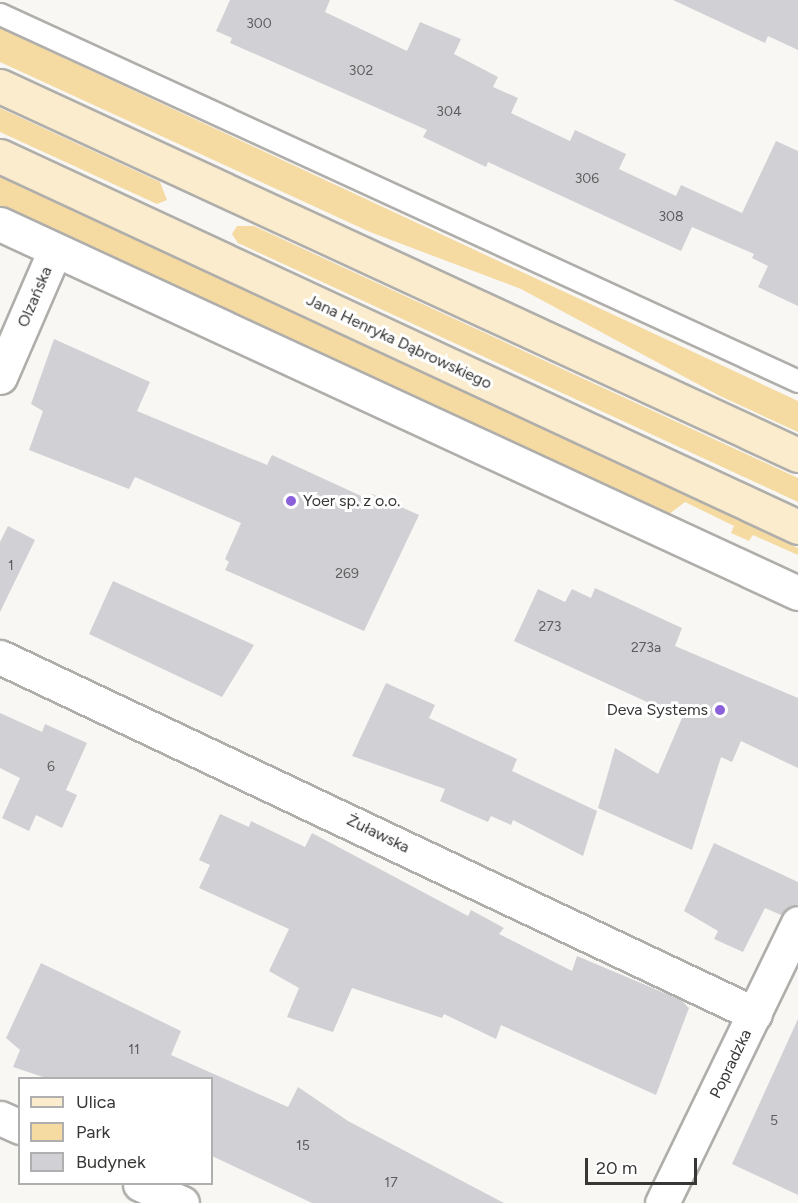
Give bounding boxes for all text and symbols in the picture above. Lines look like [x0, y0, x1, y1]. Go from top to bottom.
house number: 300 [246, 16, 272, 32]
house number: 302 [349, 63, 373, 79]
house number: 304 [436, 104, 462, 120]
house number: 306 [575, 171, 599, 187]
house number: 308 [658, 209, 684, 225]
street label: Olzańska [14, 264, 56, 330]
street label: Jana Henryka Dąbrowskiego [303, 291, 495, 393]
place label: Yoer sp. z o.o. [303, 491, 400, 511]
marker: Yoer sp. z o.o. [284, 494, 298, 508]
house number: 1 [8, 558, 14, 574]
house number: 269 [335, 566, 359, 582]
house number: 273 [539, 619, 561, 635]
house number: 273a [631, 640, 661, 656]
place label: Deva Systems [607, 700, 708, 720]
marker: Deva Systems [713, 703, 727, 717]
house number: 6 [47, 759, 55, 775]
street label: Żuławska [343, 811, 413, 857]
street label: Popradzka [706, 1026, 756, 1102]
house number: 11 [128, 1042, 140, 1058]
legend [18, 1077, 213, 1185]
text: Ulica [76, 1091, 116, 1113]
house number: 5 [770, 1113, 778, 1129]
text: Park [76, 1121, 110, 1143]
house number: 15 [296, 1138, 310, 1154]
scale bar [588, 1146, 700, 1184]
text: Budynek [76, 1151, 146, 1173]
text: 20 m [596, 1157, 637, 1179]
house number: 17 [384, 1175, 398, 1191]

